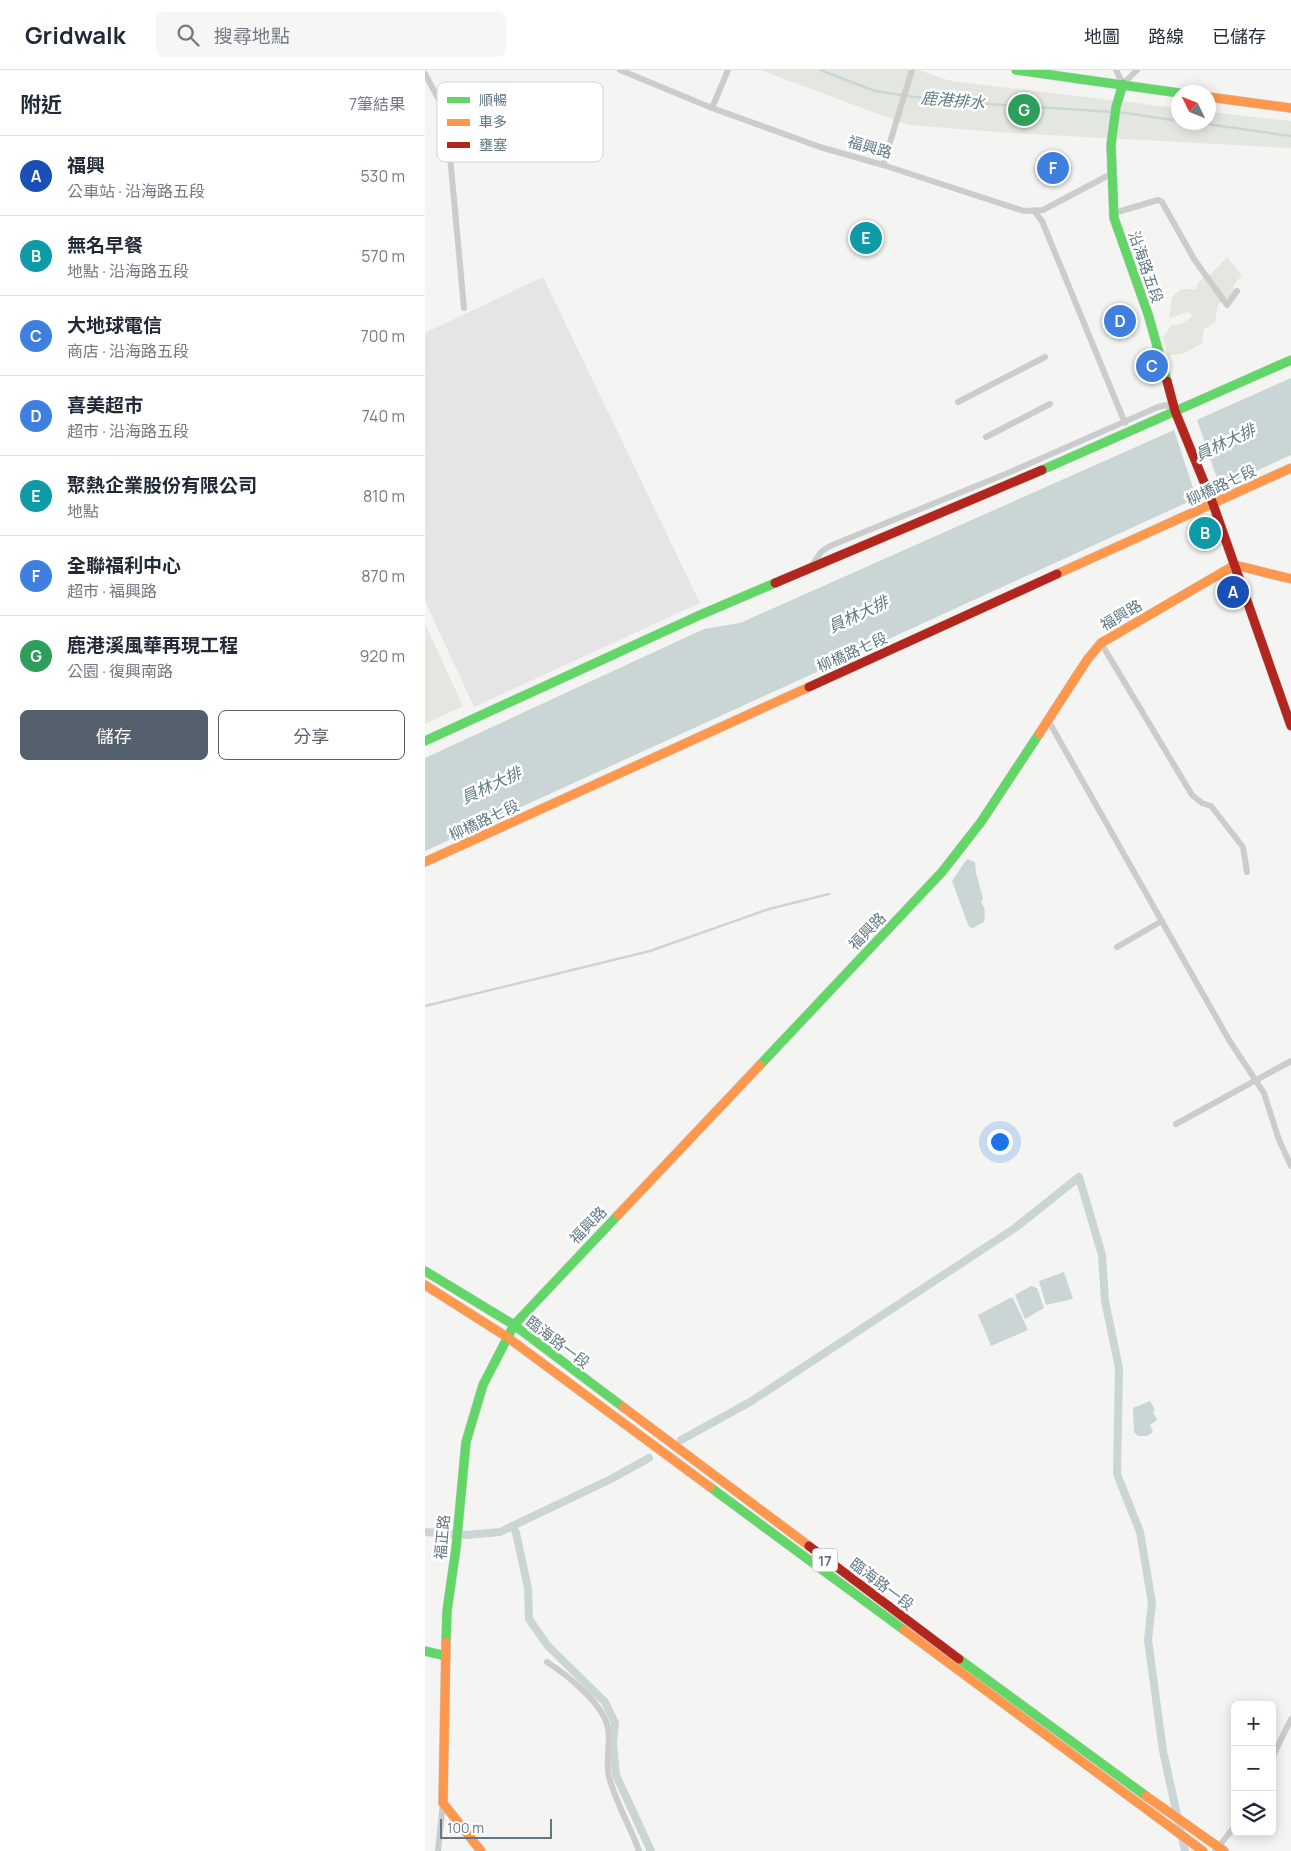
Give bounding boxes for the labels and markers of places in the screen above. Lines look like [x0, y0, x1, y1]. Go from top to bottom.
pin: G [1008, 91, 1040, 129]
pin: F [1037, 149, 1069, 187]
pin: E [850, 219, 882, 257]
pin: D [1104, 302, 1136, 340]
pin: C [1136, 347, 1168, 385]
pin: B [1189, 514, 1221, 552]
pin: A [1217, 573, 1249, 611]

